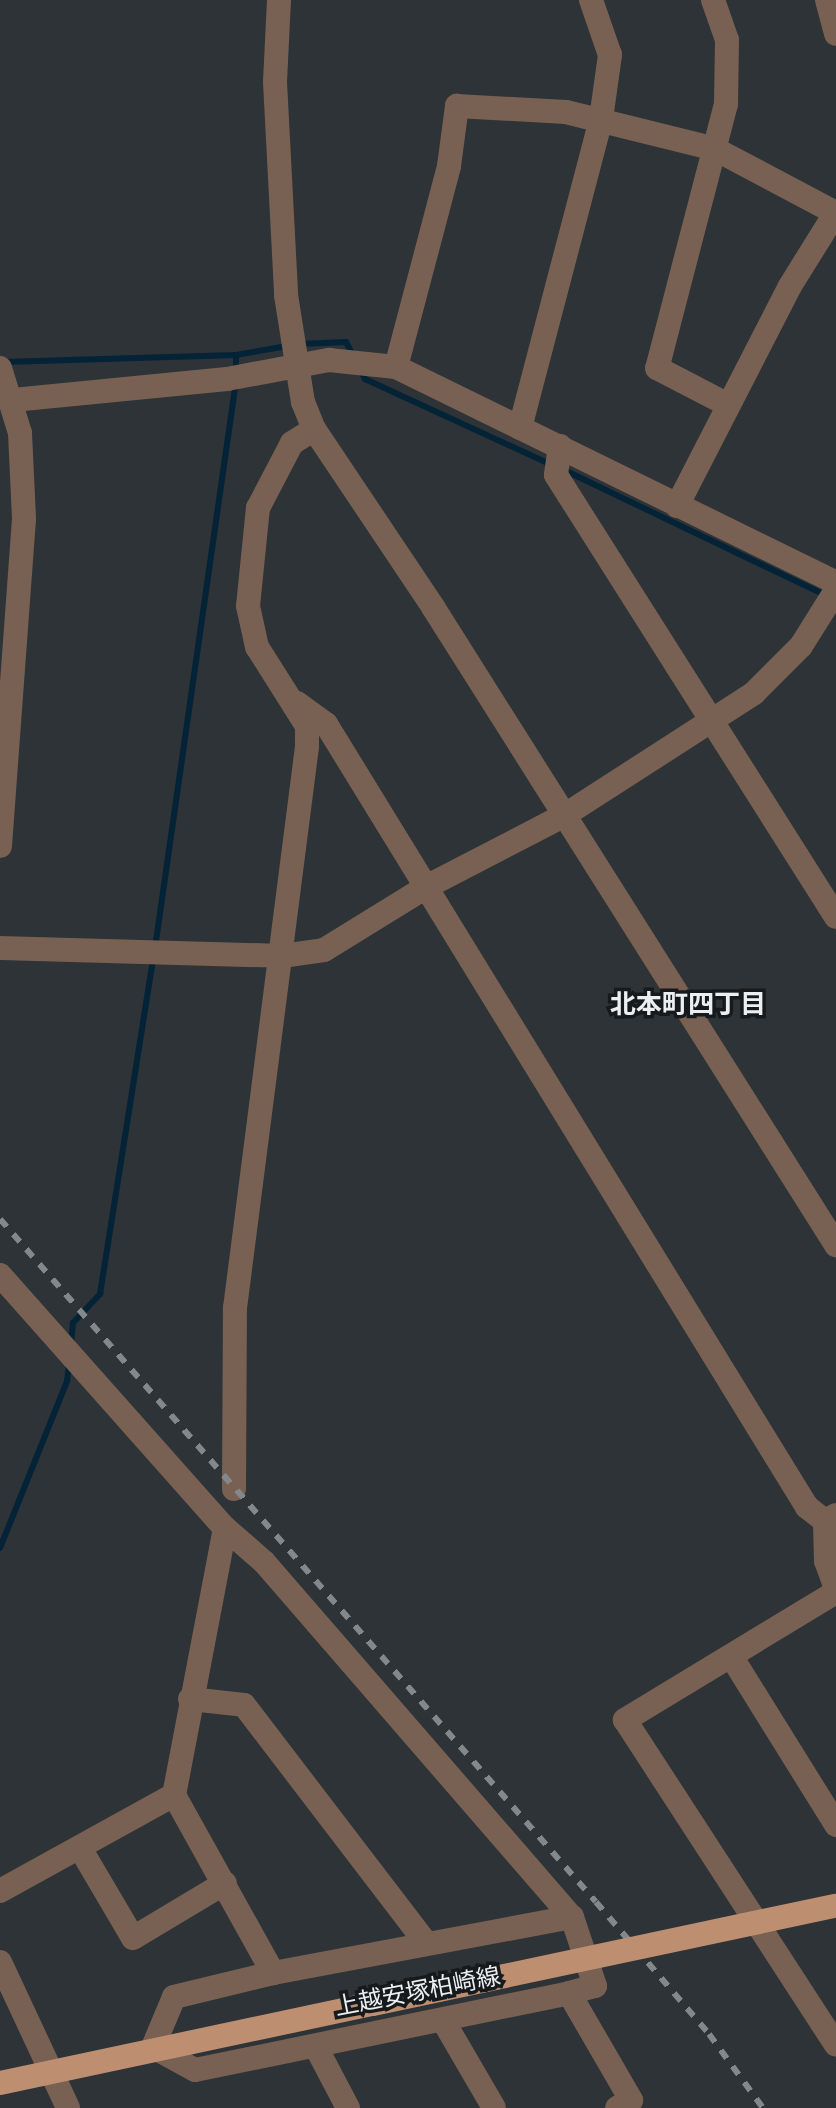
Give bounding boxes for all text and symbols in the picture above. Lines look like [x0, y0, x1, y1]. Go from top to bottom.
district label: 北本町四丁目 [610, 991, 766, 1023]
street label: 上越安塚柏崎線 [333, 1964, 503, 2024]

